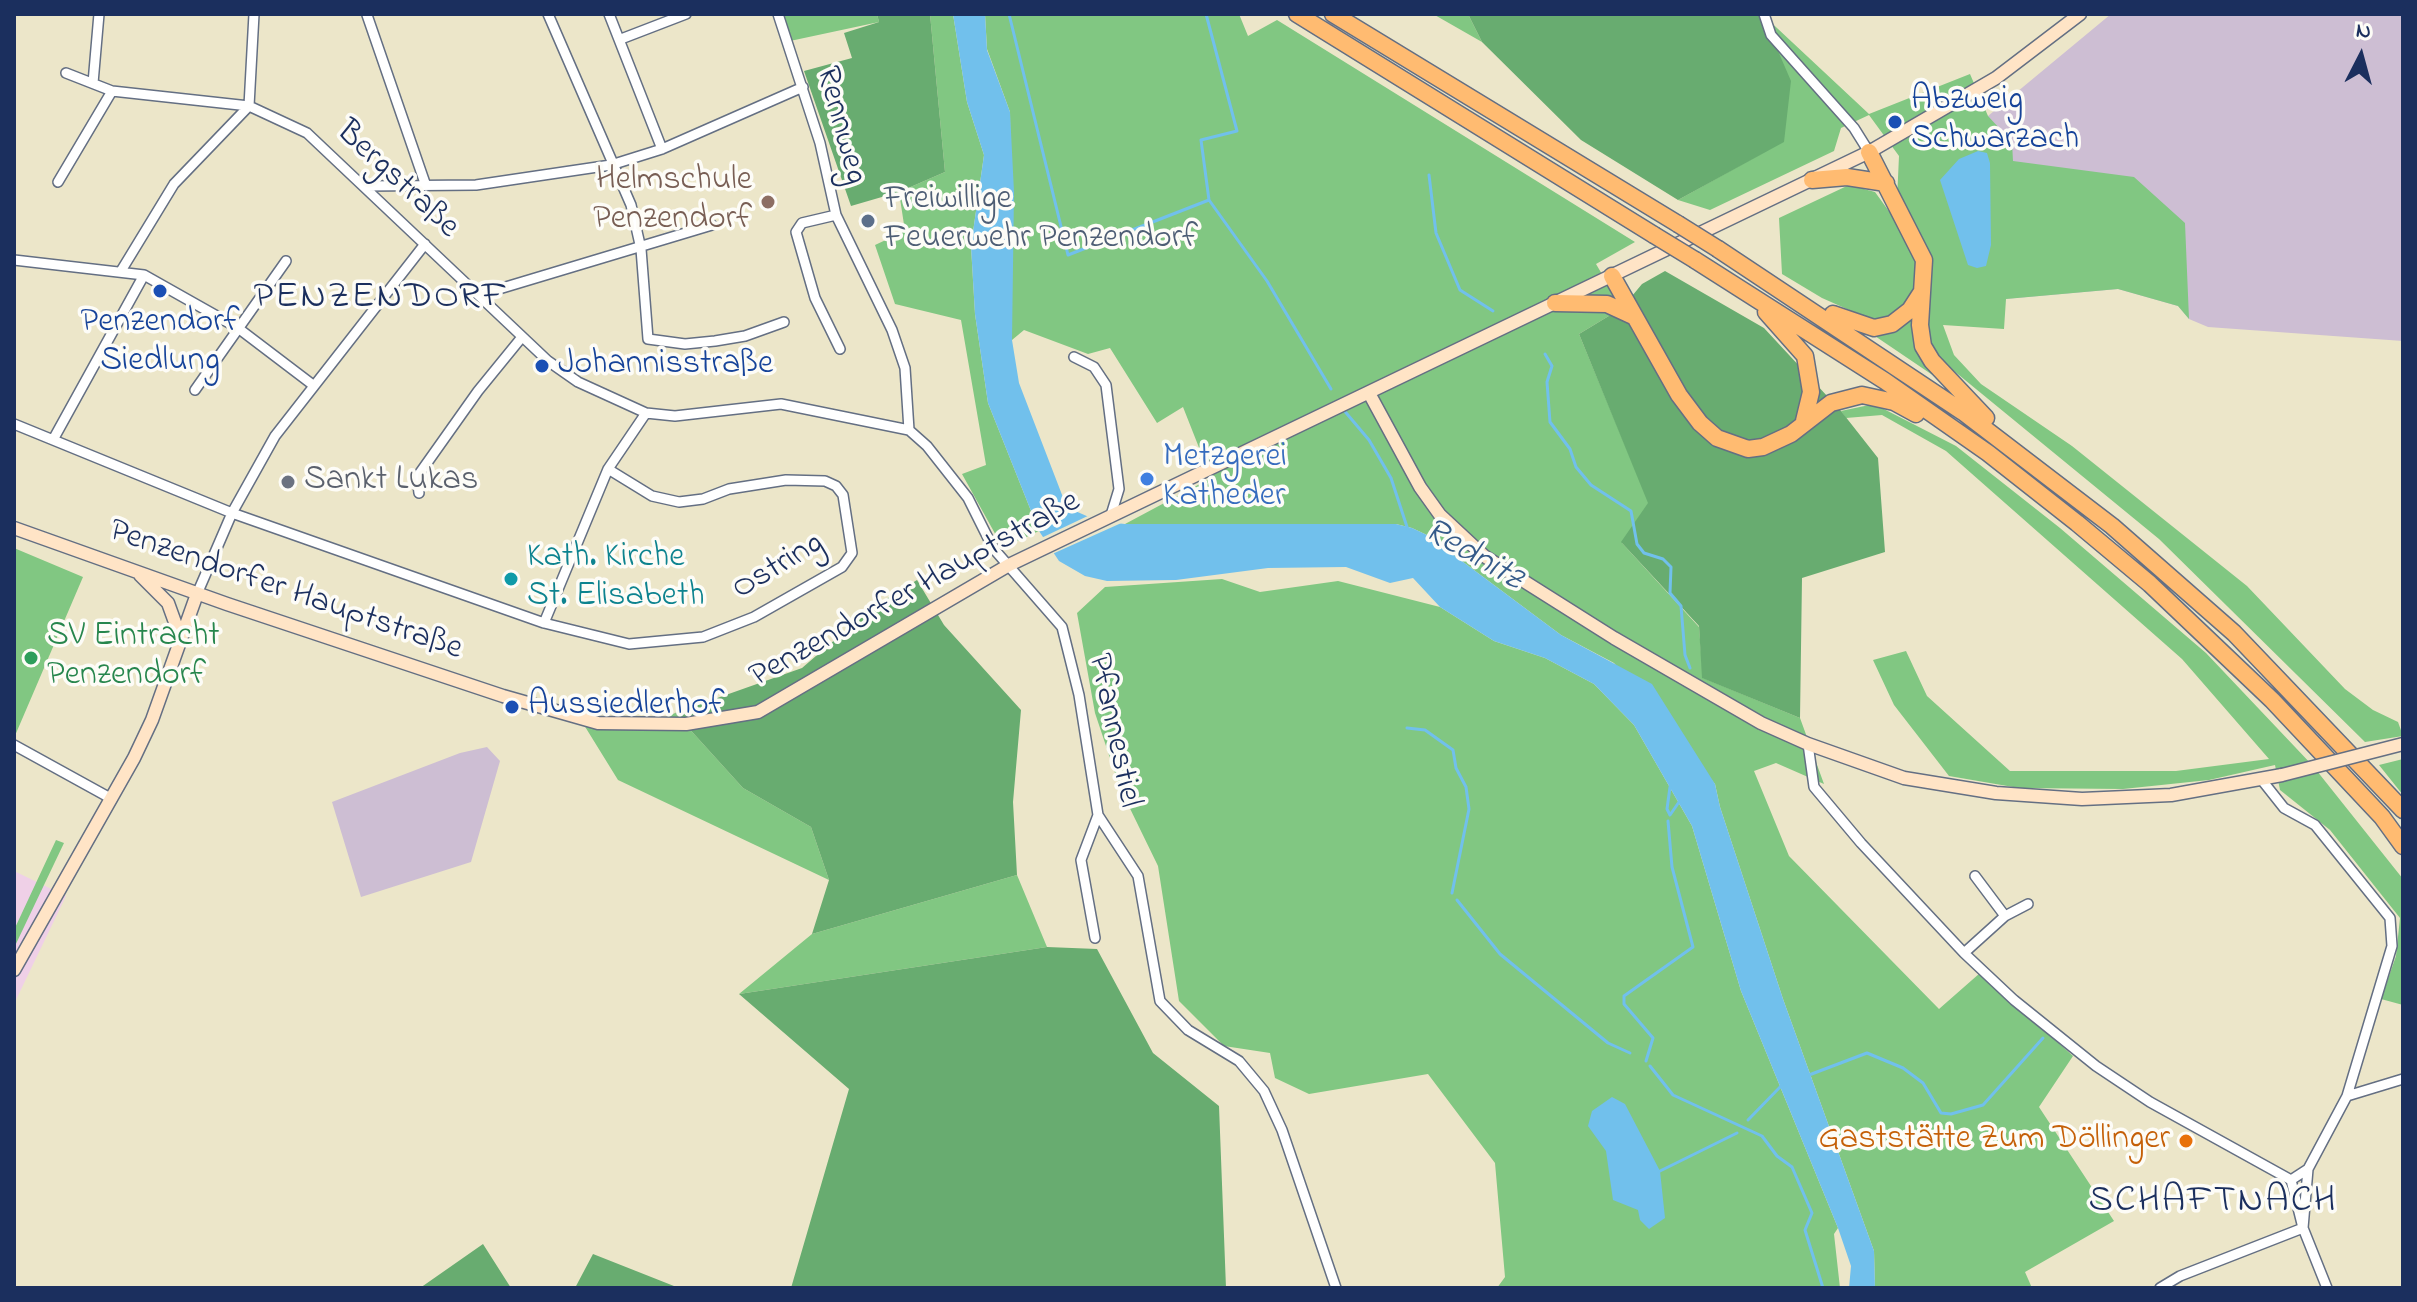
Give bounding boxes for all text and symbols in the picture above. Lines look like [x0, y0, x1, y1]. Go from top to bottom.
text: N [2354, 15, 2373, 49]
north arrow [2321, 16, 2401, 96]
street label: Rennweg [804, 63, 874, 189]
place label: Abzweig Schwarzach [1911, 82, 2079, 162]
street label: Bergstraße [326, 113, 466, 249]
marker: Abzweig Schwarzach [1886, 113, 1904, 131]
place label: Helmschule Penzendorf [593, 162, 752, 242]
place label: Freiwillige Feuerwehr Penzendorf [884, 181, 1198, 260]
marker: Helmschule Penzendorf [759, 193, 777, 211]
marker: Freiwillige Feuerwehr Penzendorf [859, 212, 877, 230]
district label: PENZENDORF [254, 277, 508, 323]
marker: Penzendorf Siedlung [151, 282, 169, 300]
place label: Penzendorf Siedlung [81, 304, 239, 384]
place label: Johannisstraße [558, 346, 773, 386]
marker: Johannisstraße [533, 357, 551, 375]
place label: Metzgerei Katheder [1163, 439, 1287, 518]
place label: Sankt Lukas [304, 462, 478, 502]
marker: Metzgerei Katheder [1138, 470, 1156, 488]
marker: Sankt Lukas [279, 473, 297, 491]
street label: Penzendorfer Hauptstraße [744, 483, 1088, 699]
water label: Rednitz [1415, 511, 1529, 603]
street label: Penzendorfer Hauptstraße [103, 512, 467, 672]
street label: Ostring [726, 525, 832, 611]
place label: Kath. Kirche St. Elisabeth [527, 539, 705, 618]
marker: Kath. Kirche St. Elisabeth [502, 570, 520, 588]
place label: SV Eintracht Penzendorf [47, 618, 220, 698]
marker: SV Eintracht Penzendorf [22, 649, 40, 667]
street label: Pfannestiel [1076, 650, 1148, 812]
place label: Aussiedlerhof [528, 687, 724, 727]
marker: Aussiedlerhof [503, 698, 521, 716]
place label: Gaststätte Zum Döllinger [1819, 1121, 2170, 1161]
marker: Gaststätte Zum Döllinger [2177, 1132, 2195, 1150]
district label: SCHAFTNACH [2088, 1181, 2338, 1227]

